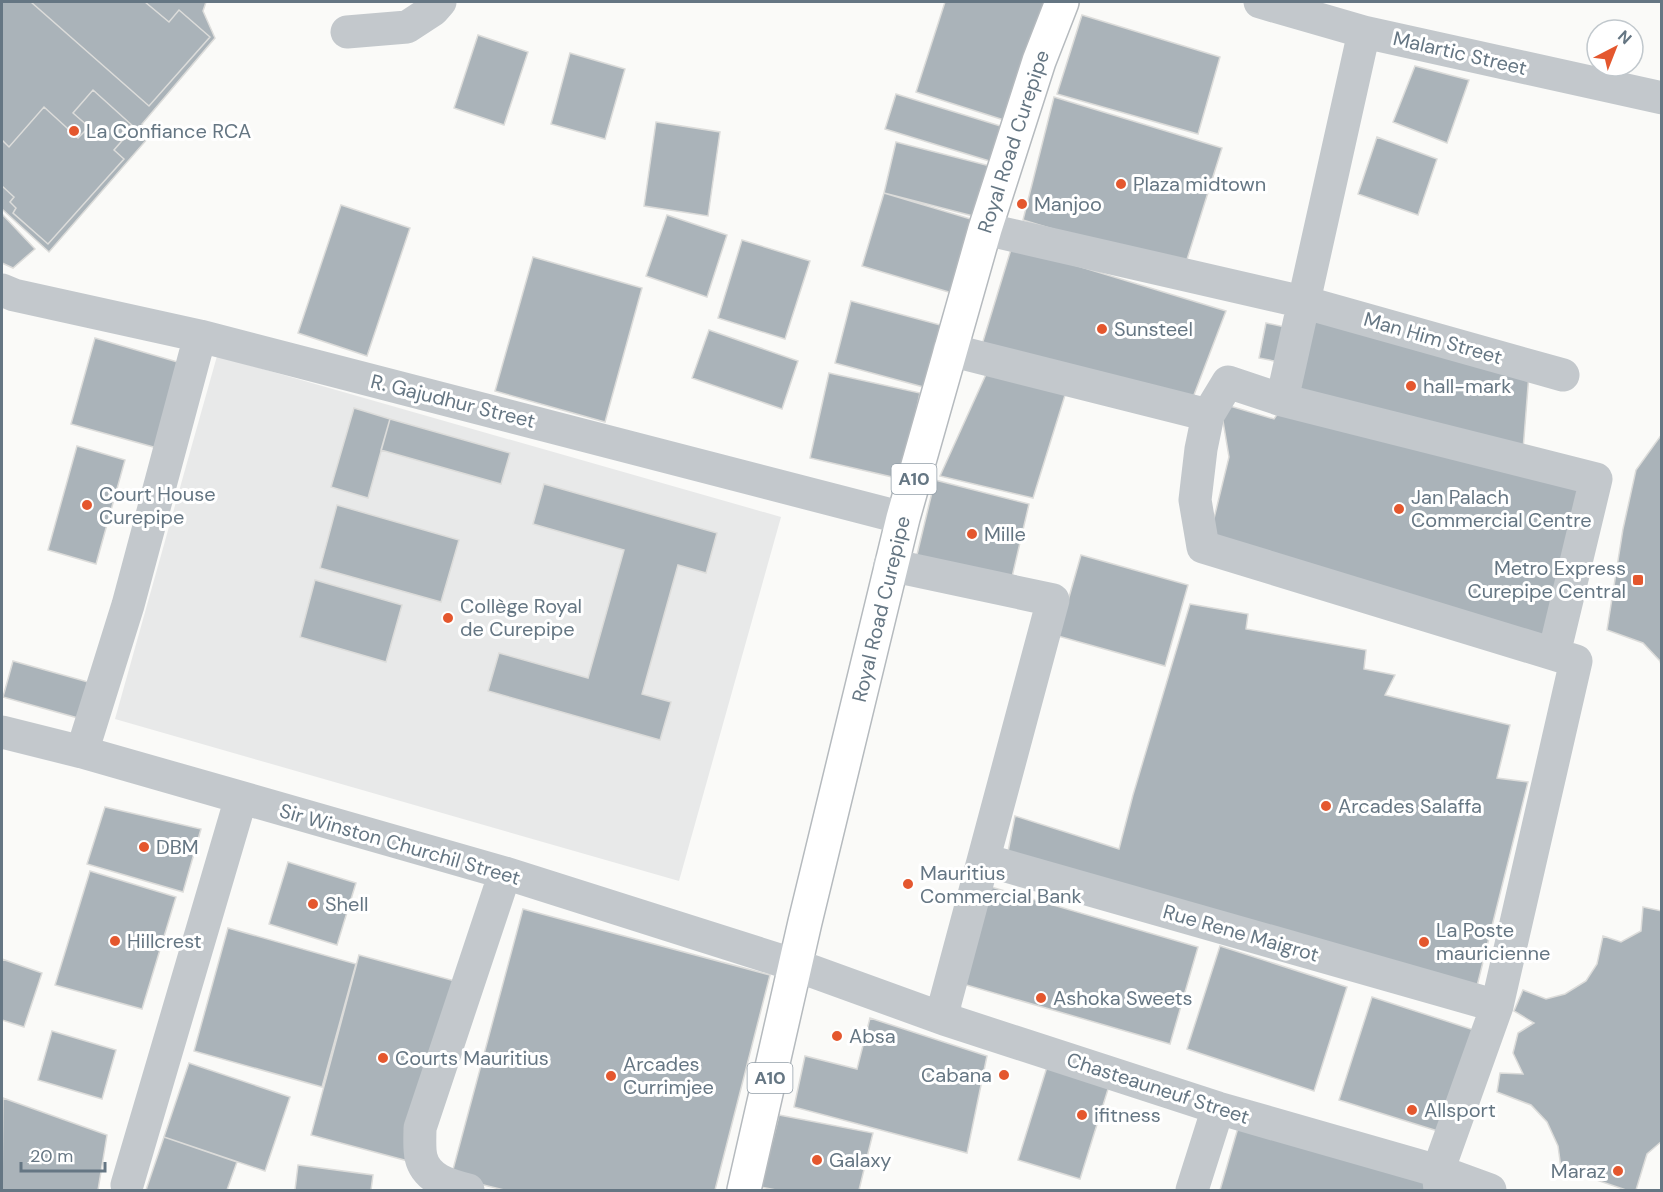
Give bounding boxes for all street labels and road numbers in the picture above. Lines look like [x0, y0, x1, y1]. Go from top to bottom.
street label: Malartic Street [1391, 25, 1530, 81]
street label: Royal Road Curepipe [972, 46, 1055, 236]
street label: Man Him Street [1361, 306, 1505, 370]
street label: R. Gajudhur Street [368, 368, 538, 434]
road number: A10 [892, 464, 936, 494]
street label: Royal Road Curepipe [846, 513, 916, 705]
street label: Sir Winston Churchil Street [277, 797, 523, 891]
street label: Rue Rene Maigrot [1160, 898, 1322, 968]
street label: Chasteauneuf Street [1063, 1046, 1253, 1130]
road number: A10 [748, 1063, 792, 1093]

